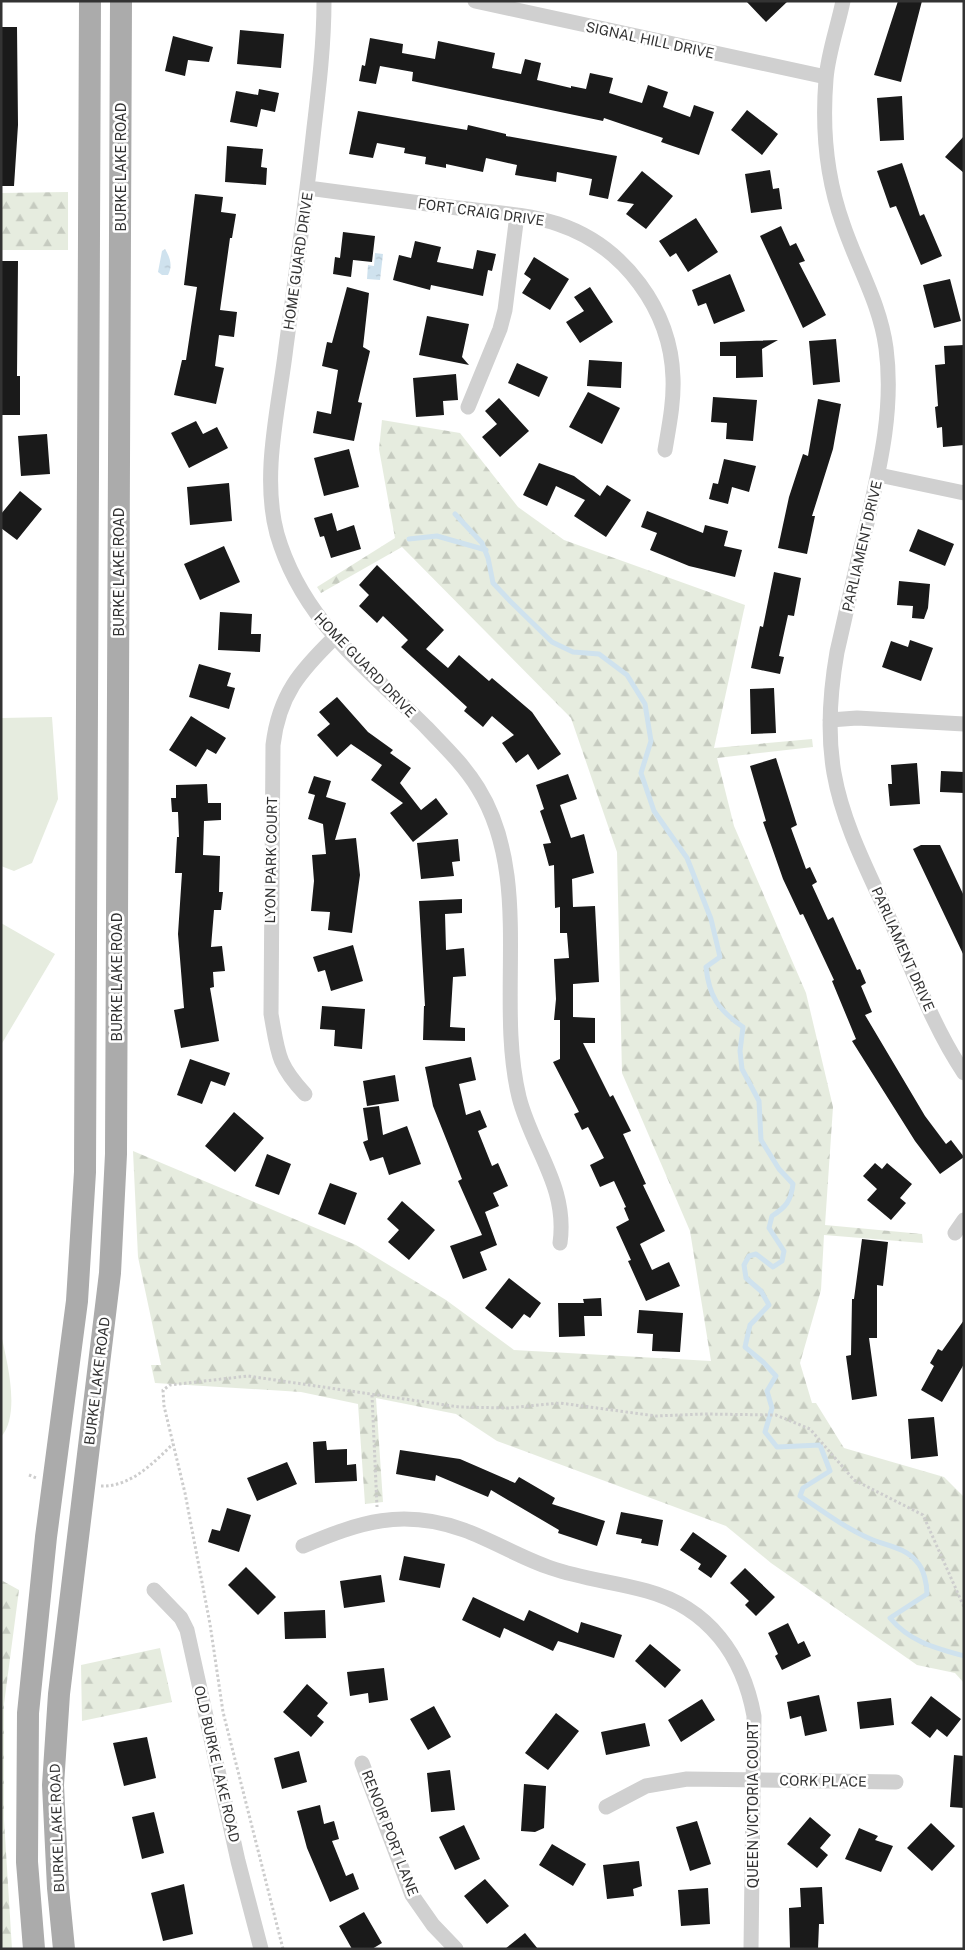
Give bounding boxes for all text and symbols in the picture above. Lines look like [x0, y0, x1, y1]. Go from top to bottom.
street label: SIGNAL HILL DRIVE [584, 19, 716, 61]
street label: BURKE LAKE ROAD [113, 103, 129, 231]
street label: HOME GUARD DRIVE [280, 191, 316, 331]
street label: FORT CRAIG DRIVE [417, 195, 545, 229]
street label: PARLIAMENT DRIVE [839, 479, 885, 613]
street label: BURKE LAKE ROAD [111, 508, 127, 636]
street label: HOME GUARD DRIVE [311, 610, 419, 720]
street label: LYON PARK COURT [262, 796, 280, 924]
street label: PARLIAMENT DRIVE [868, 884, 938, 1014]
street label: BURKE LAKE ROAD [109, 913, 125, 1041]
street label: BURKE LAKE ROAD [81, 1316, 113, 1446]
street label: OLD BURKE LAKE ROAD [191, 1684, 243, 1844]
street label: QUEEN VICTORIA COURT [745, 1722, 761, 1888]
street label: BURKE LAKE ROAD [47, 1763, 67, 1893]
street label: RENOIR PORT LANE [359, 1768, 421, 1898]
street label: CORK PLACE [779, 1772, 867, 1790]

